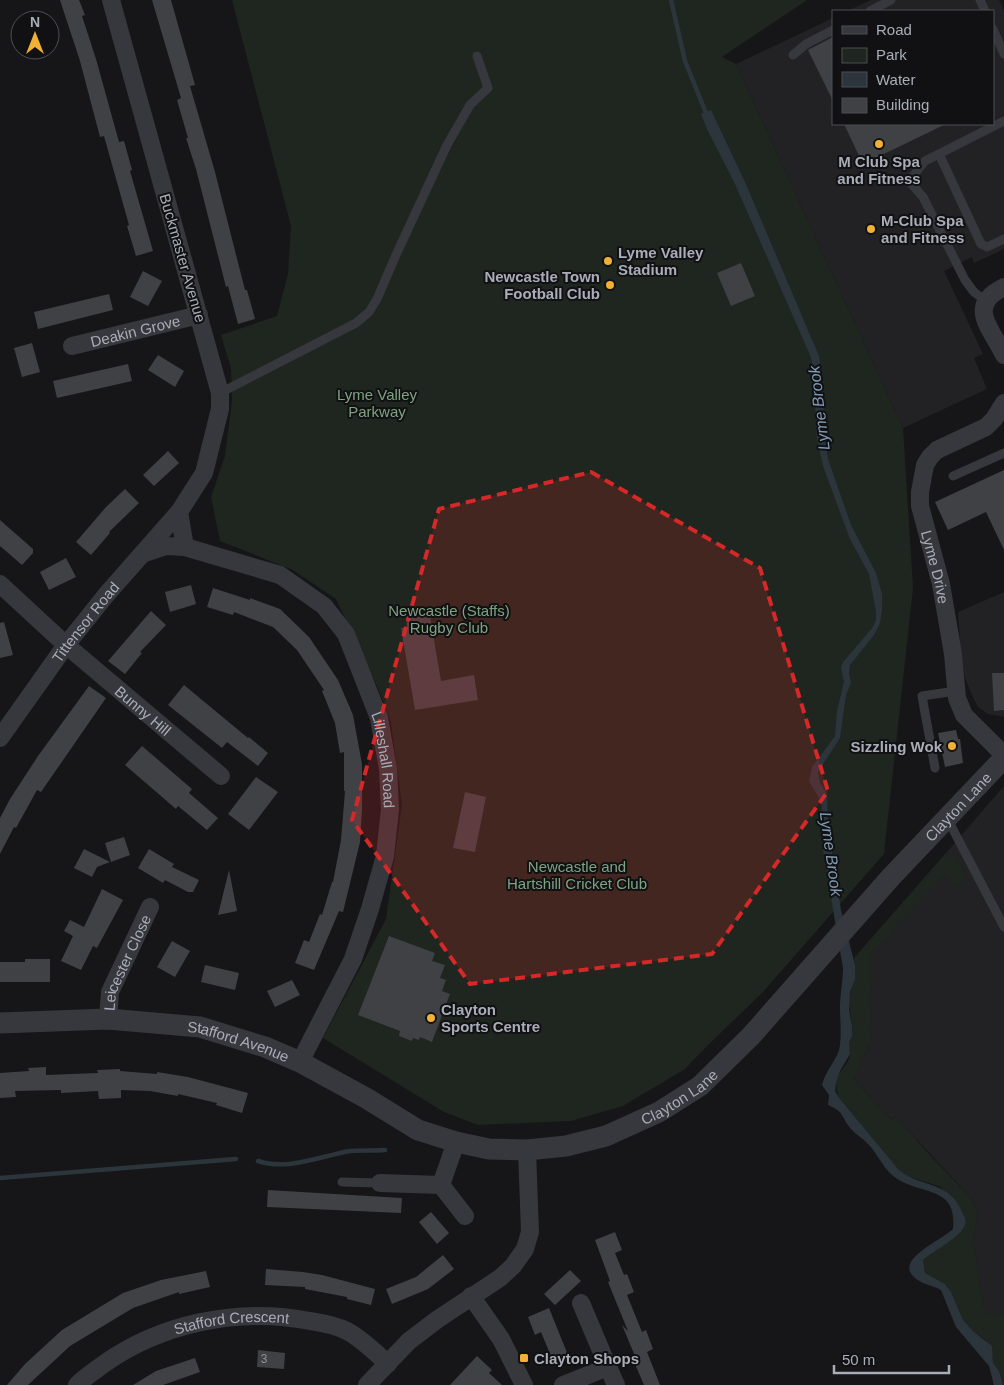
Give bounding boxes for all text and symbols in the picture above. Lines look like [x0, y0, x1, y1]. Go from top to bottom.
north arrow [10, 10, 60, 60]
legend [832, 10, 994, 125]
text: N [30, 14, 40, 30]
text: Road [876, 21, 912, 38]
text: Park [876, 46, 907, 63]
text: Water [876, 71, 915, 88]
text: Building [876, 96, 929, 113]
marker: M Club Spa and Fitness [873, 138, 885, 150]
place label: M Club Spa and Fitness [837, 153, 921, 187]
street label: Buckmaster Avenue [156, 192, 210, 324]
place label: M-Club Spa and Fitness [881, 212, 964, 246]
marker: M-Club Spa and Fitness [865, 223, 877, 235]
place label: Lyme Valley Stadium [618, 244, 704, 278]
marker: Lyme Valley Stadium [602, 255, 614, 267]
place label: Newcastle Town Football Club [484, 268, 600, 302]
marker: Newcastle Town Football Club [604, 279, 616, 291]
street label: Deakin Grove [89, 311, 182, 350]
water label: Lyme Brook [805, 364, 833, 451]
park label: Lyme Valley Parkway [337, 386, 418, 420]
street label: Lyme Drive [918, 528, 953, 605]
street label: Tittensor Road [48, 578, 122, 665]
park label: Newcastle (Staffs) Rugby Club [388, 602, 510, 636]
street label: Bunny Hill [112, 682, 175, 739]
street label: Lilleshall Road [369, 709, 398, 809]
place label: Sizzling Wok [851, 738, 943, 755]
marker: Sizzling Wok [946, 740, 958, 752]
street label: Clayton Lane [921, 769, 995, 844]
water label: Lyme Brook [817, 811, 845, 898]
park label: Newcastle and Hartshill Cricket Club [507, 858, 647, 892]
street label: Leicester Close [100, 912, 154, 1011]
place label: Clayton Sports Centre [441, 1001, 540, 1035]
marker: Clayton Sports Centre [425, 1012, 437, 1024]
street label: Stafford Avenue [187, 1017, 292, 1065]
street label: Clayton Lane [638, 1065, 721, 1128]
street label: Stafford Crescent [172, 1308, 291, 1337]
scale bar [834, 1342, 949, 1374]
place label: Clayton Shops [534, 1350, 639, 1367]
text: 50 m [842, 1351, 875, 1368]
house number: 3 [261, 1352, 268, 1366]
marker: Clayton Shops [518, 1352, 530, 1364]

